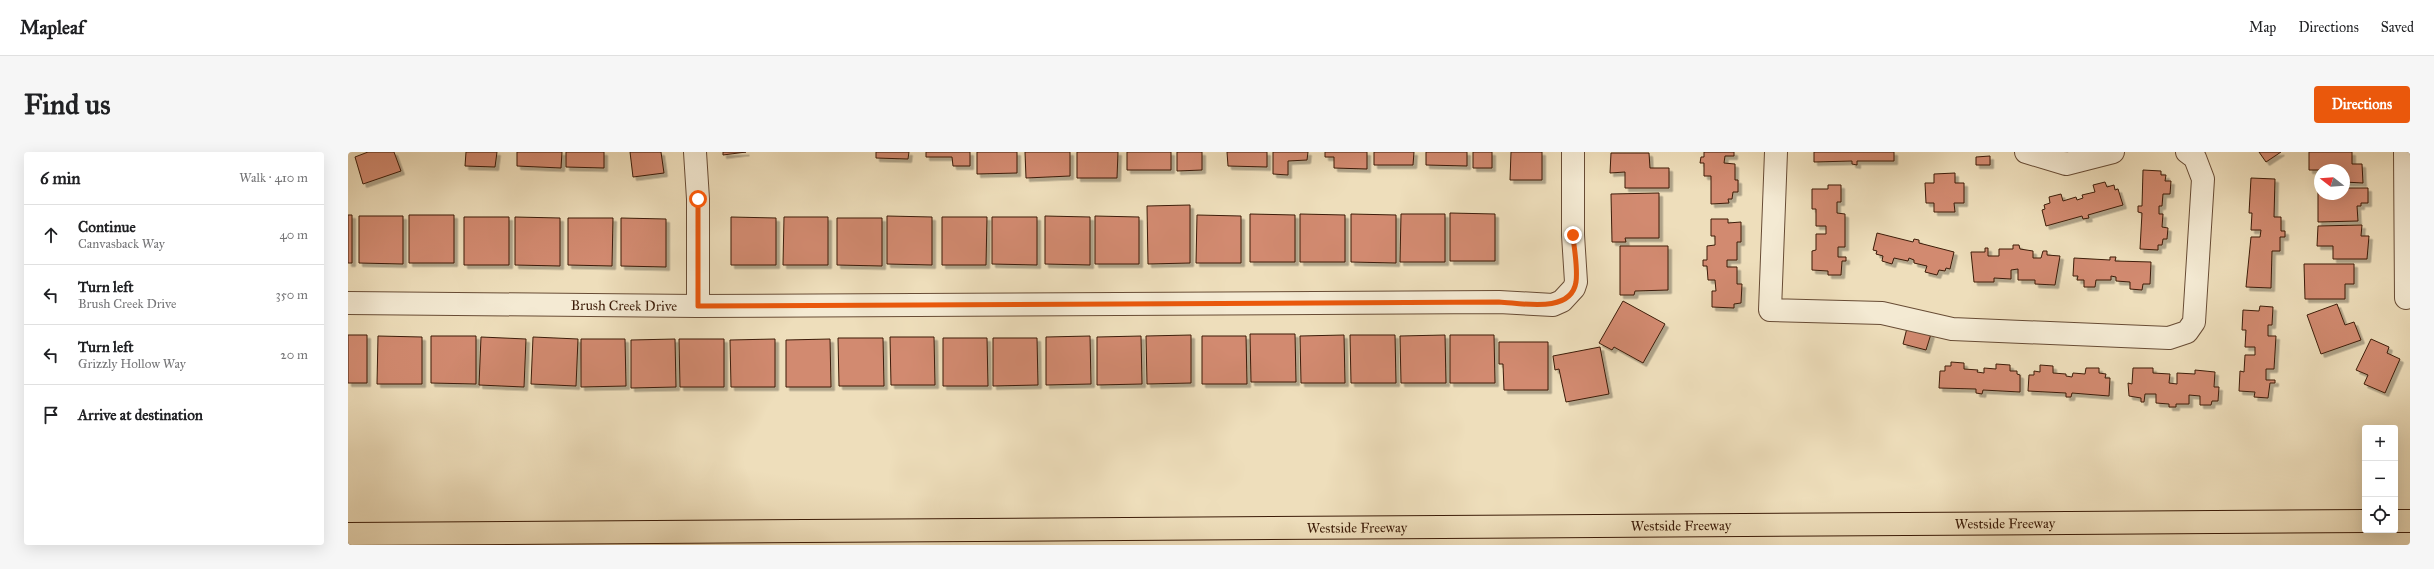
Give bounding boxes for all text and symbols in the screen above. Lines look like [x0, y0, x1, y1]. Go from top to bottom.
text: Mapleaf [20, 16, 84, 39]
text: Map [2249, 19, 2276, 36]
text: Directions [2298, 19, 2359, 36]
text: Saved [2381, 19, 2414, 36]
button: Directions [2314, 86, 2410, 123]
text: Find us [24, 87, 110, 122]
north arrow [2314, 164, 2350, 200]
text: 6 min [40, 168, 81, 189]
text: Walk · 410 m [239, 170, 308, 186]
route start [689, 190, 707, 208]
text: Continue [78, 218, 136, 236]
icon: ahead [40, 224, 62, 246]
route end [1564, 226, 1582, 244]
text: 40 m [279, 227, 308, 243]
text: Canvasback Way [78, 236, 165, 252]
text: Turn left [78, 278, 134, 296]
icon: left [40, 284, 62, 306]
text: 350 m [275, 287, 308, 303]
text: Brush Creek Drive [78, 296, 177, 312]
street label: Brush Creek Drive [571, 297, 677, 315]
text: Turn left [78, 338, 134, 356]
icon: left [40, 344, 62, 366]
text: 20 m [280, 347, 308, 363]
text: Grizzly Hollow Way [78, 356, 186, 372]
icon: arrive [40, 404, 62, 426]
text: Arrive at destination [78, 406, 203, 424]
map controls [2362, 425, 2398, 533]
button: + [2362, 425, 2398, 461]
button: − [2362, 461, 2398, 497]
button: locate [2362, 497, 2398, 533]
street label: Westside Freeway [1955, 515, 2056, 533]
street label: Westside Freeway [1631, 517, 1732, 535]
street label: Westside Freeway [1307, 519, 1408, 537]

